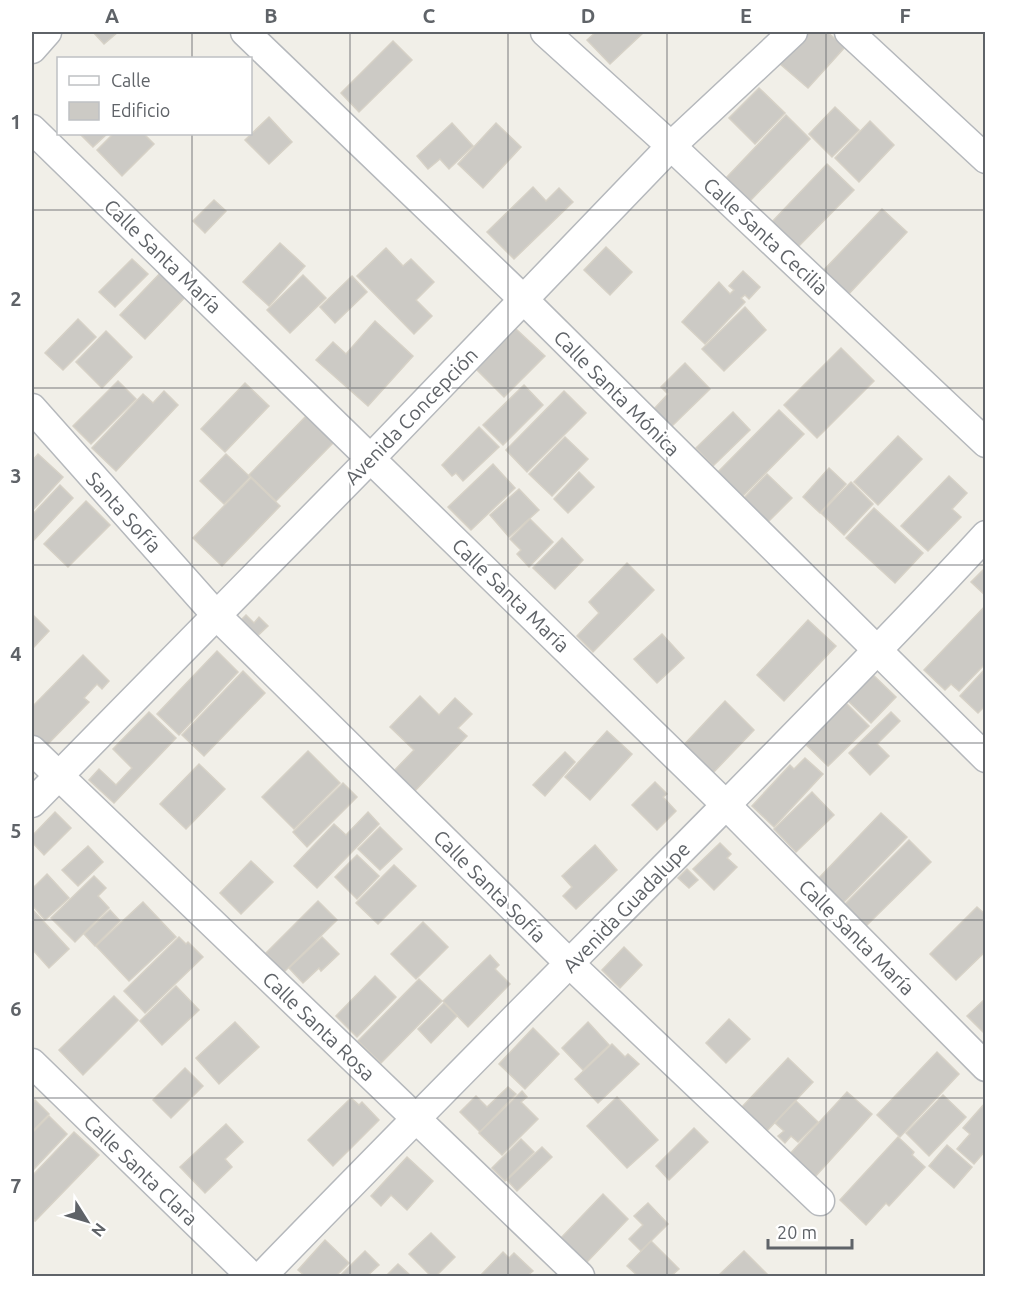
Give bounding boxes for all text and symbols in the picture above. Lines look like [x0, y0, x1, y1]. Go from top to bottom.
text: A [105, 4, 119, 27]
text: B [264, 4, 278, 27]
text: C [423, 4, 436, 27]
text: D [581, 4, 595, 27]
text: E [740, 4, 752, 27]
text: F [899, 4, 911, 27]
legend [57, 57, 252, 135]
text: Calle [111, 70, 151, 90]
text: Edificio [111, 100, 170, 120]
text: 1 [10, 110, 22, 133]
street label: Calle Santa Cecilia [699, 173, 833, 299]
street label: Calle Santa María [100, 194, 226, 318]
text: 2 [10, 287, 22, 310]
street label: Calle Santa Mónica [549, 325, 685, 461]
street label: Avenida Concepción [340, 343, 482, 489]
text: 3 [10, 464, 22, 487]
street label: Santa Sofía [82, 467, 166, 557]
street label: Calle Santa María [448, 533, 574, 657]
text: 4 [10, 642, 22, 665]
text: 5 [10, 819, 22, 842]
street label: Calle Santa Sofía [429, 825, 551, 947]
street label: Avenida Guadalupe [558, 837, 694, 977]
street label: Calle Santa María [794, 874, 920, 1000]
street label: Calle Santa Rosa [258, 967, 380, 1085]
text: 6 [10, 997, 22, 1020]
street label: Calle Santa Clara [79, 1110, 203, 1230]
text: 7 [10, 1174, 22, 1197]
north arrow [57, 1191, 117, 1251]
scale bar [768, 1212, 852, 1250]
text: N [88, 1220, 110, 1240]
text: 20 m [777, 1222, 817, 1242]

